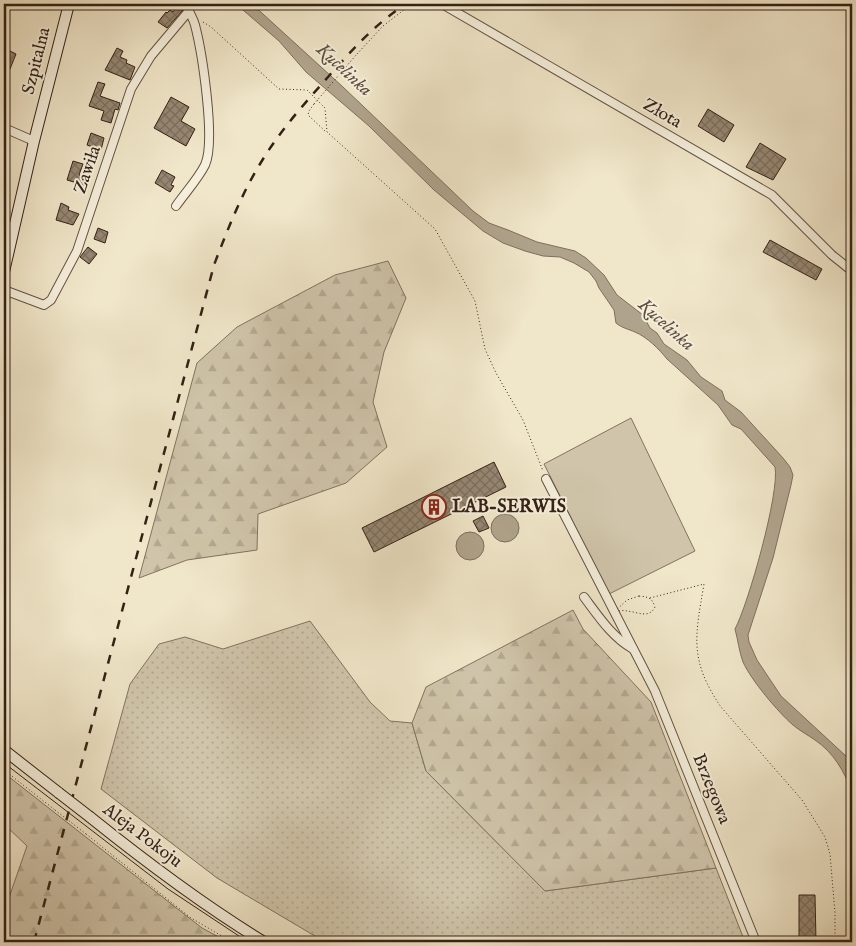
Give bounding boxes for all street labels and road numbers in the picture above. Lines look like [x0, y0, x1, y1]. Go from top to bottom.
street label: Szpitalna [18, 25, 56, 97]
street label: Złota [638, 94, 686, 134]
street label: Zawiła [69, 143, 107, 197]
street label: Brzegowa [686, 750, 736, 828]
street label: Aleja Pokoju [97, 798, 186, 873]

